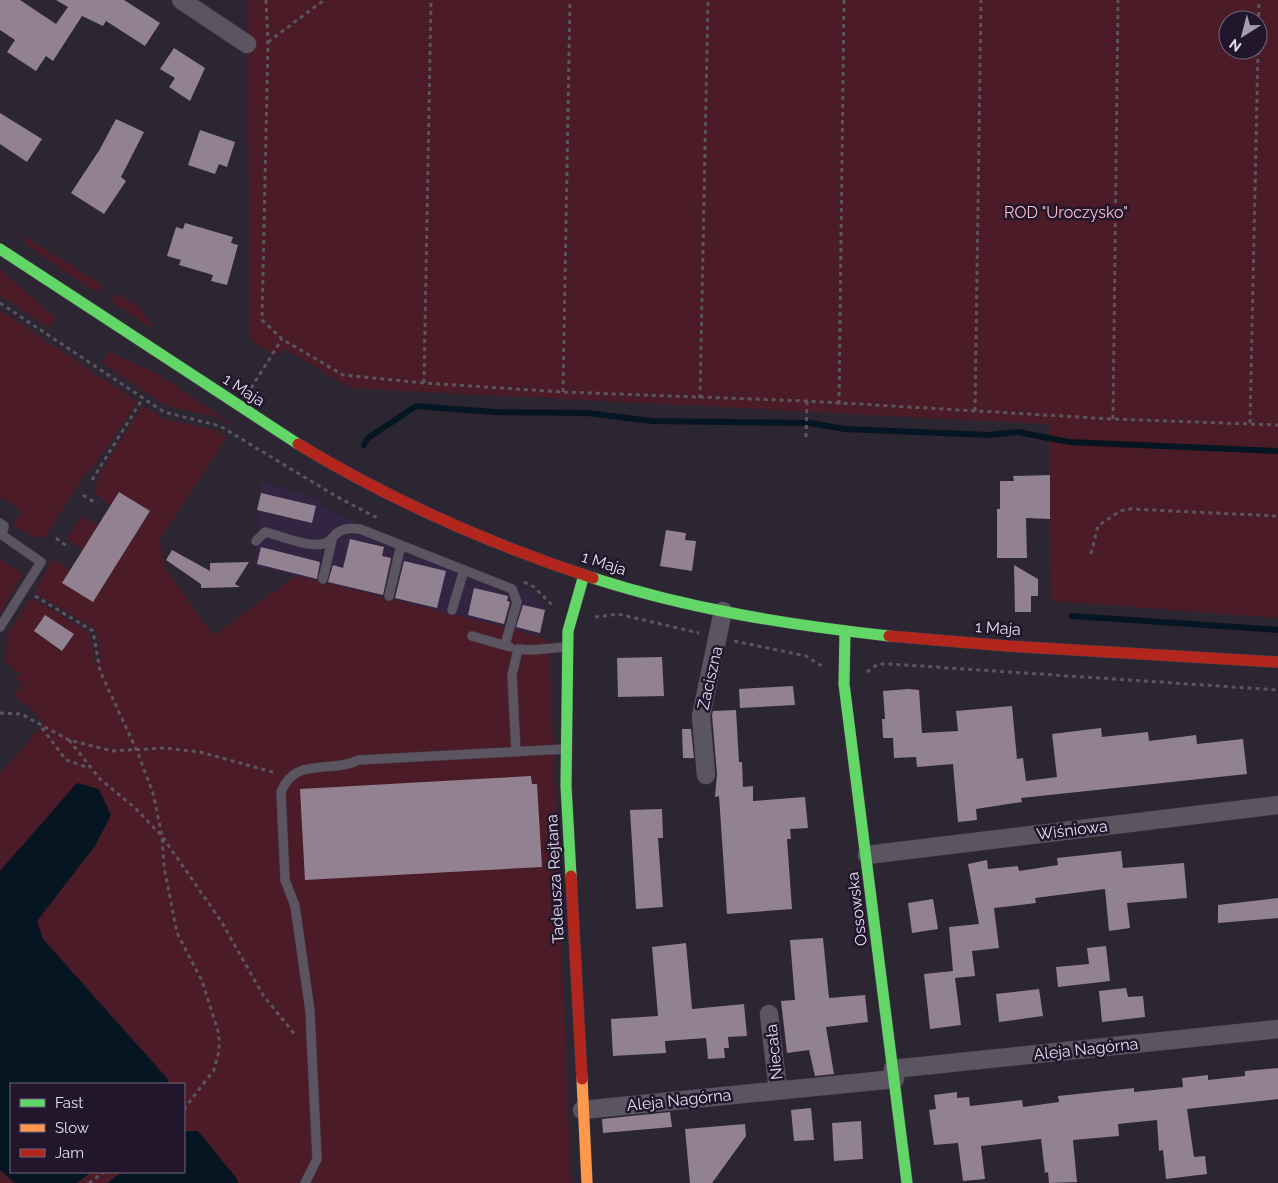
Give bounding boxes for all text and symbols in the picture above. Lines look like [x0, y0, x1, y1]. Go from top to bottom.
north arrow [1218, 10, 1268, 60]
text: N [1226, 36, 1244, 55]
park label: ROD "Uroczysko" [1004, 203, 1128, 222]
street label: 1 Maja [220, 370, 268, 410]
street label: 1 Maja [579, 547, 629, 579]
street label: 1 Maja [974, 617, 1022, 639]
street label: Zaciszna [693, 644, 727, 712]
street label: Tadeusza Rejtana [542, 814, 568, 944]
street label: Wiśniowa [1035, 816, 1109, 844]
street label: Ossowska [843, 871, 871, 947]
street label: Niecała [762, 1023, 786, 1081]
street label: Aleja Nagórna [1033, 1034, 1139, 1064]
legend [10, 1083, 185, 1173]
street label: Aleja Nagórna [626, 1085, 732, 1115]
text: Fast [55, 1094, 83, 1112]
text: Slow [55, 1119, 89, 1137]
text: Jam [55, 1144, 84, 1162]

